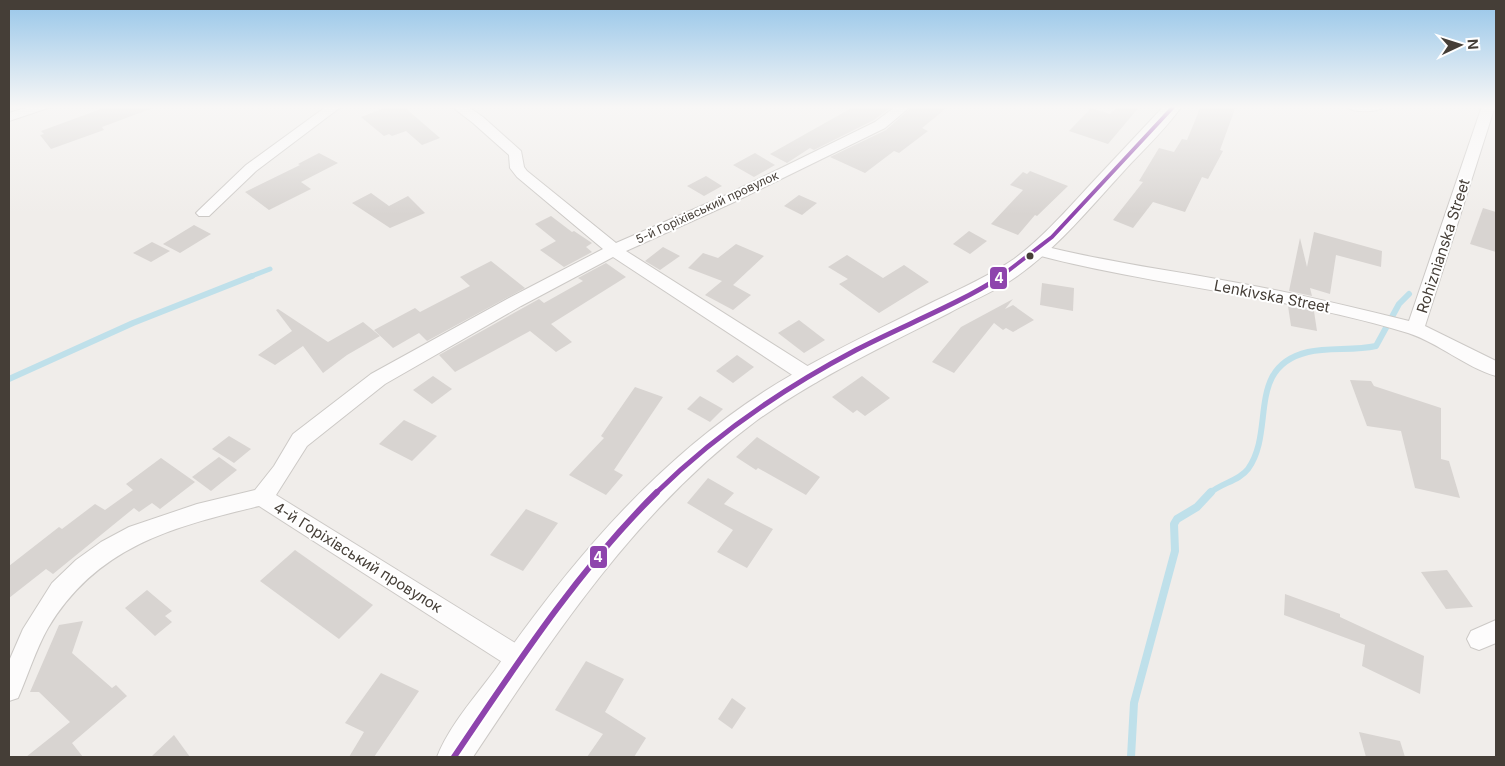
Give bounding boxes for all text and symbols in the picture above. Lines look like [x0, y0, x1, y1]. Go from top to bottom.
north arrow [1435, 20, 1485, 70]
text: N [1465, 38, 1482, 50]
street label: 5-й Горіхівський провулок [633, 167, 781, 247]
street label: Rohiznianska Street [1412, 176, 1474, 316]
unlabelled marker [1025, 251, 1035, 261]
line badge: 4 [989, 266, 1008, 290]
text: 4 [994, 269, 1004, 286]
street label: Lenkivska Street [1213, 275, 1332, 317]
street label: 4-й Горіхівський провулок [270, 497, 446, 617]
line badge: 4 [589, 545, 608, 569]
text: 4 [593, 548, 603, 565]

